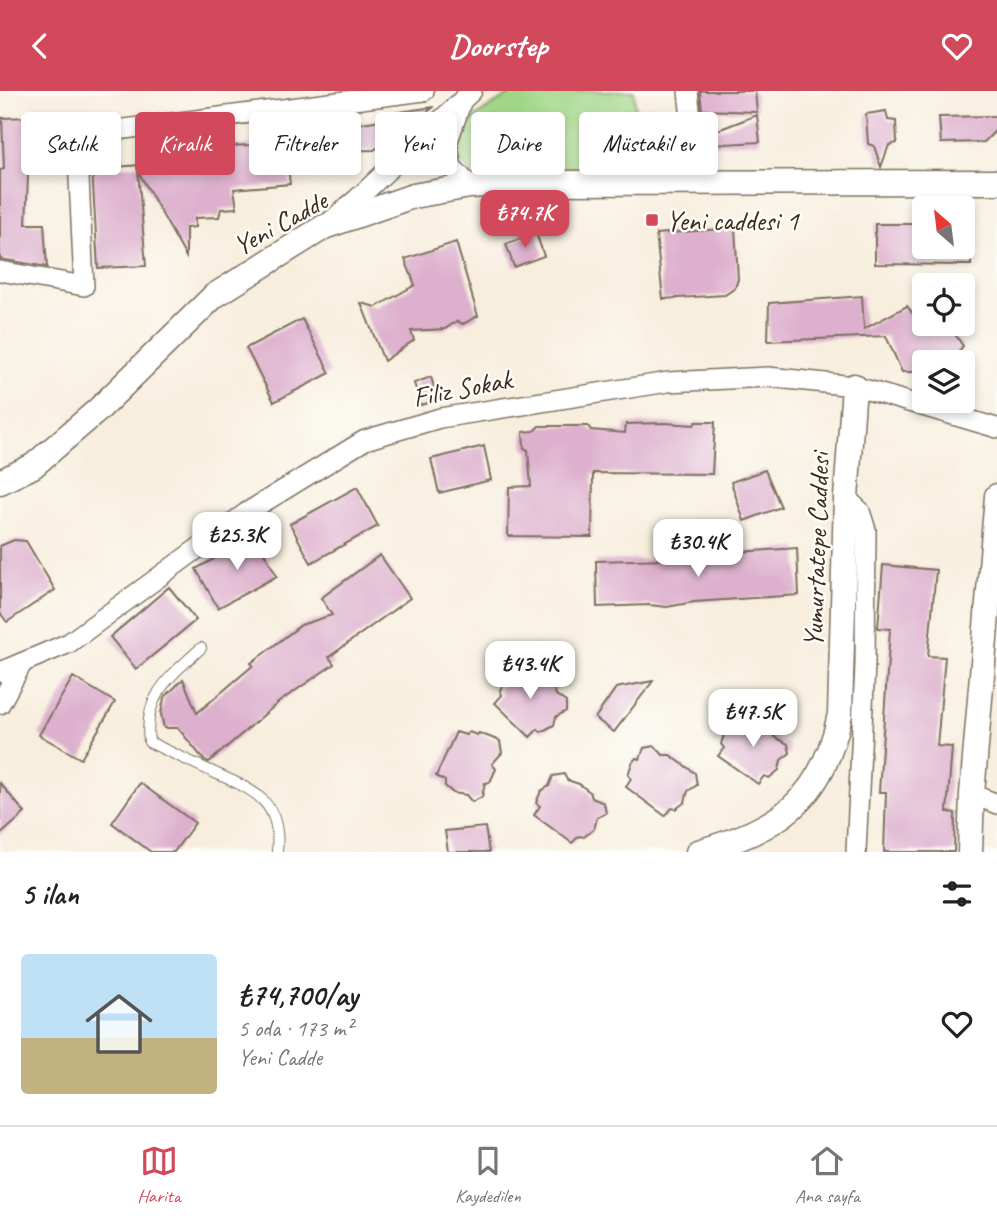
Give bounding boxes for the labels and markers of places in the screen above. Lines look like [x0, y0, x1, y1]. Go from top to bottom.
pin: ₺74.7K [468, 191, 582, 250]
place label: Yeni caddesi 1 [666, 203, 800, 238]
marker: Yeni caddesi 1 [644, 212, 660, 228]
pin: ₺25.3K [180, 512, 294, 572]
pin: ₺30.4K [641, 519, 755, 579]
pin: ₺43.4K [473, 641, 587, 701]
pin: ₺47.5K [696, 689, 810, 749]

